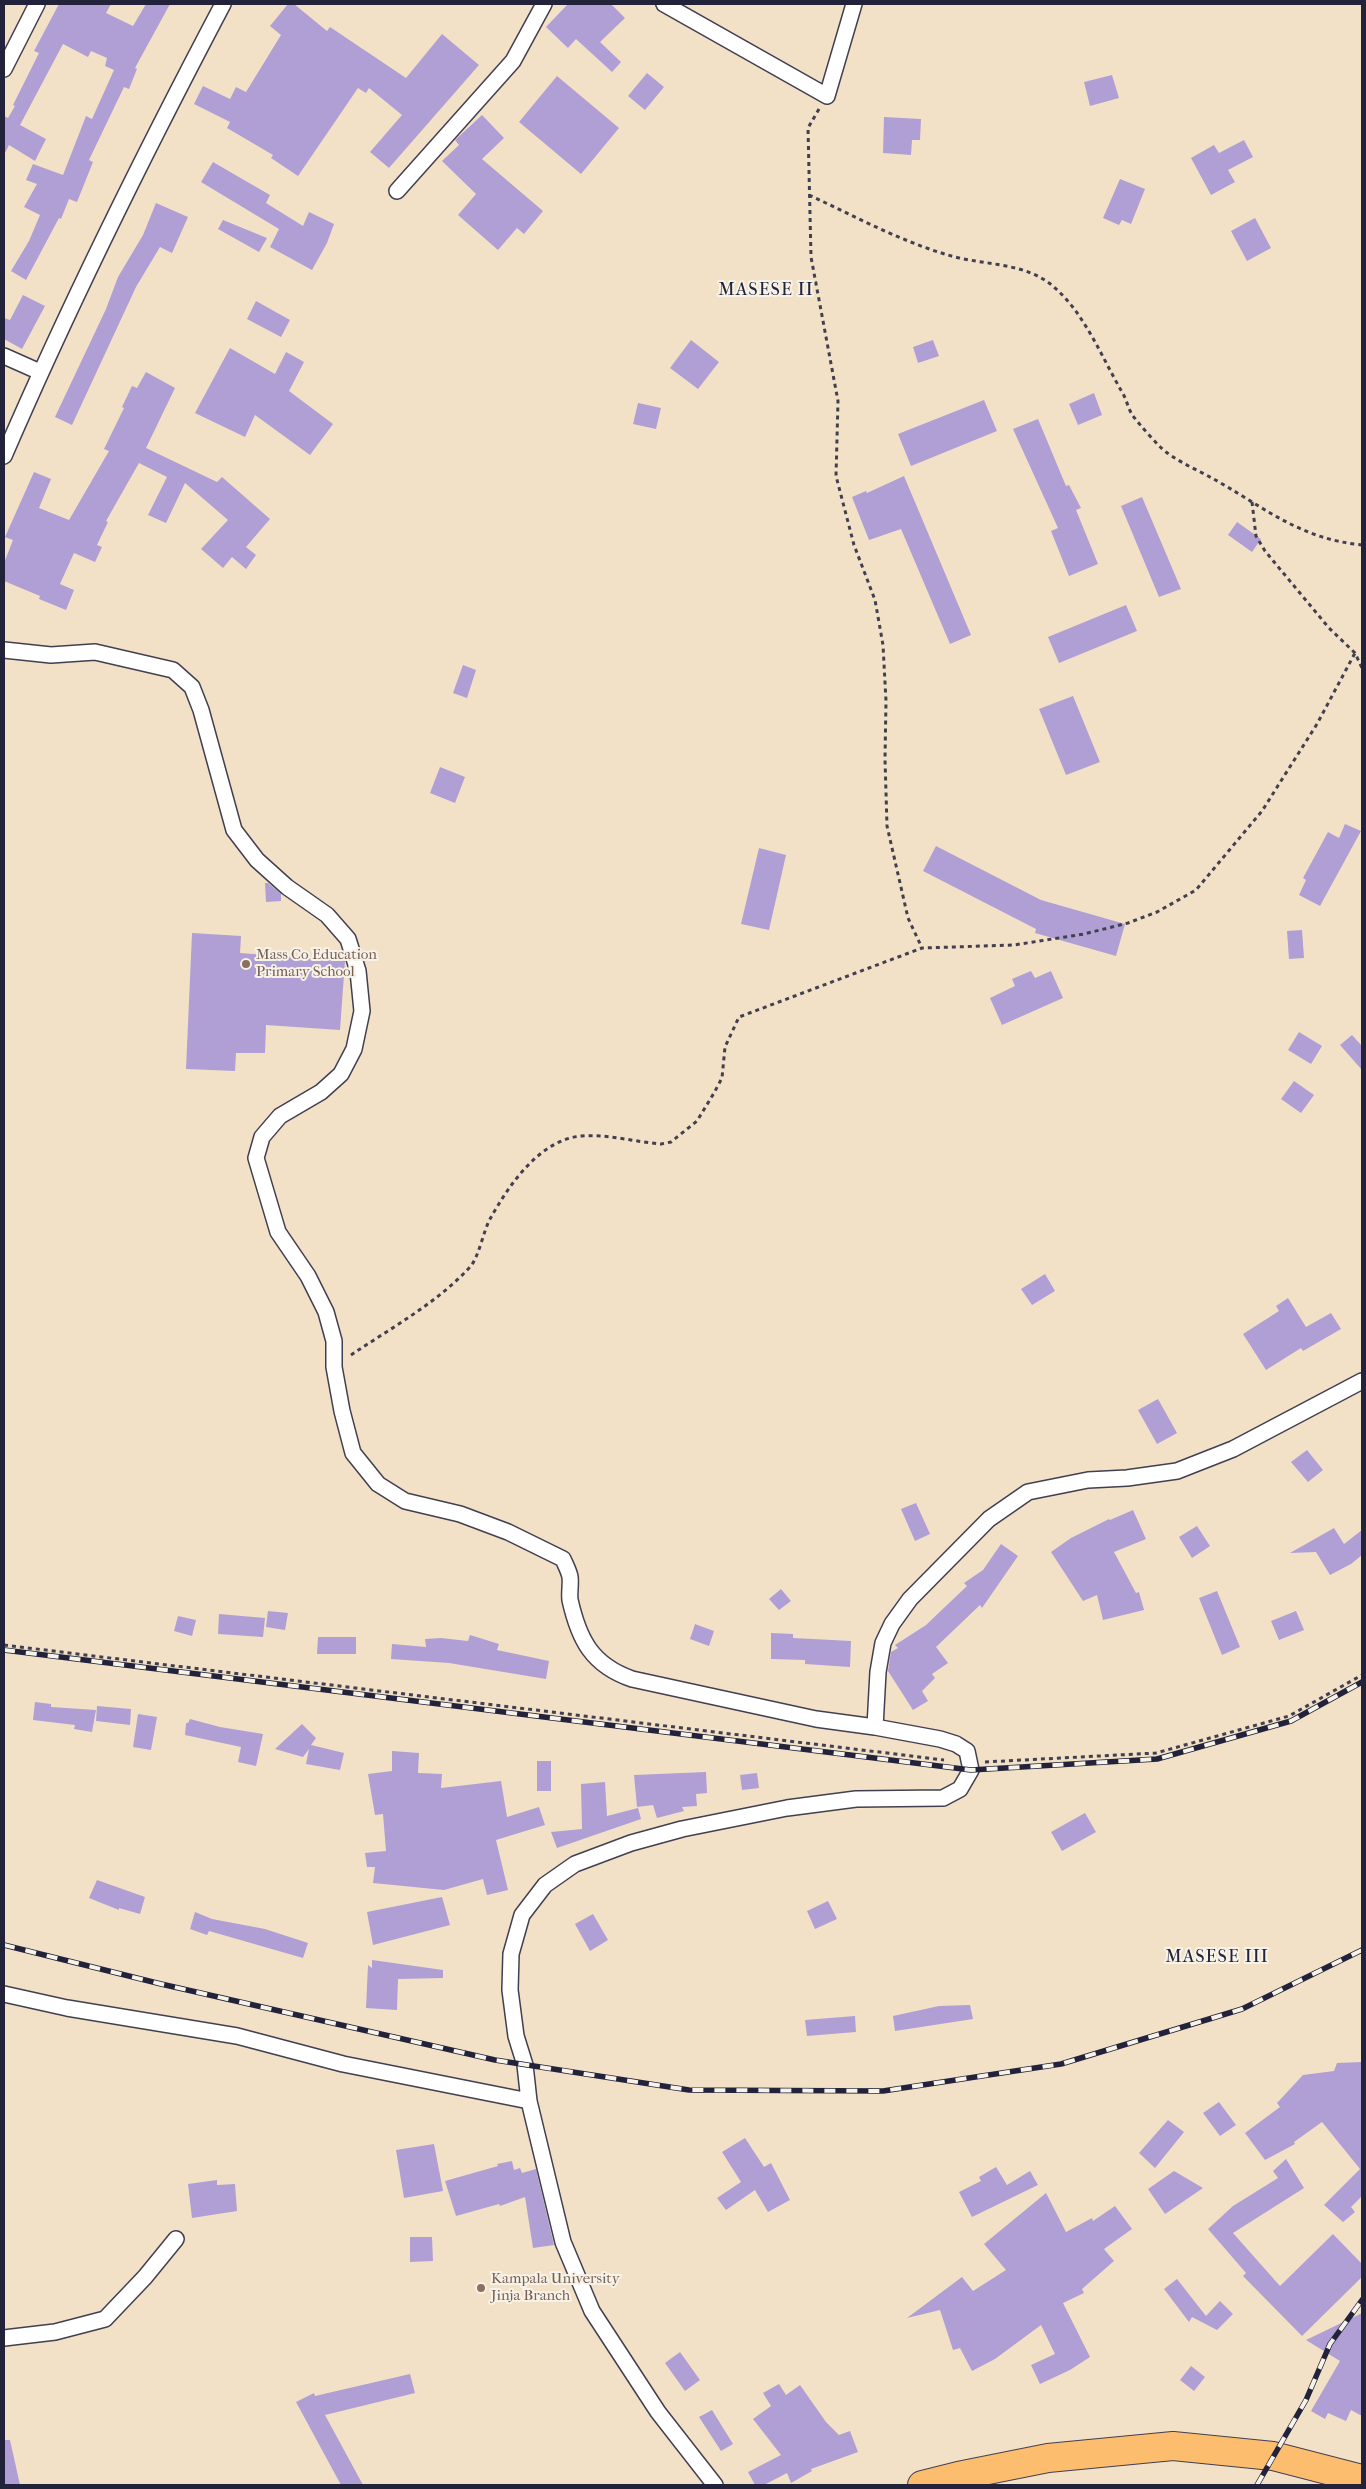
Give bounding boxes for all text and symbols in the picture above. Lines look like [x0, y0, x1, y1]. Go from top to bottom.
district label: MASESE II [717, 280, 815, 302]
place label: Mass Co Education Primary School [256, 946, 377, 981]
marker: Mass Co Education Primary School [240, 958, 252, 970]
district label: MASESE III [1164, 1947, 1270, 1969]
place label: Kampala University Jinja Branch [491, 2270, 620, 2305]
marker: Kampala University Jinja Branch [475, 2282, 487, 2294]

